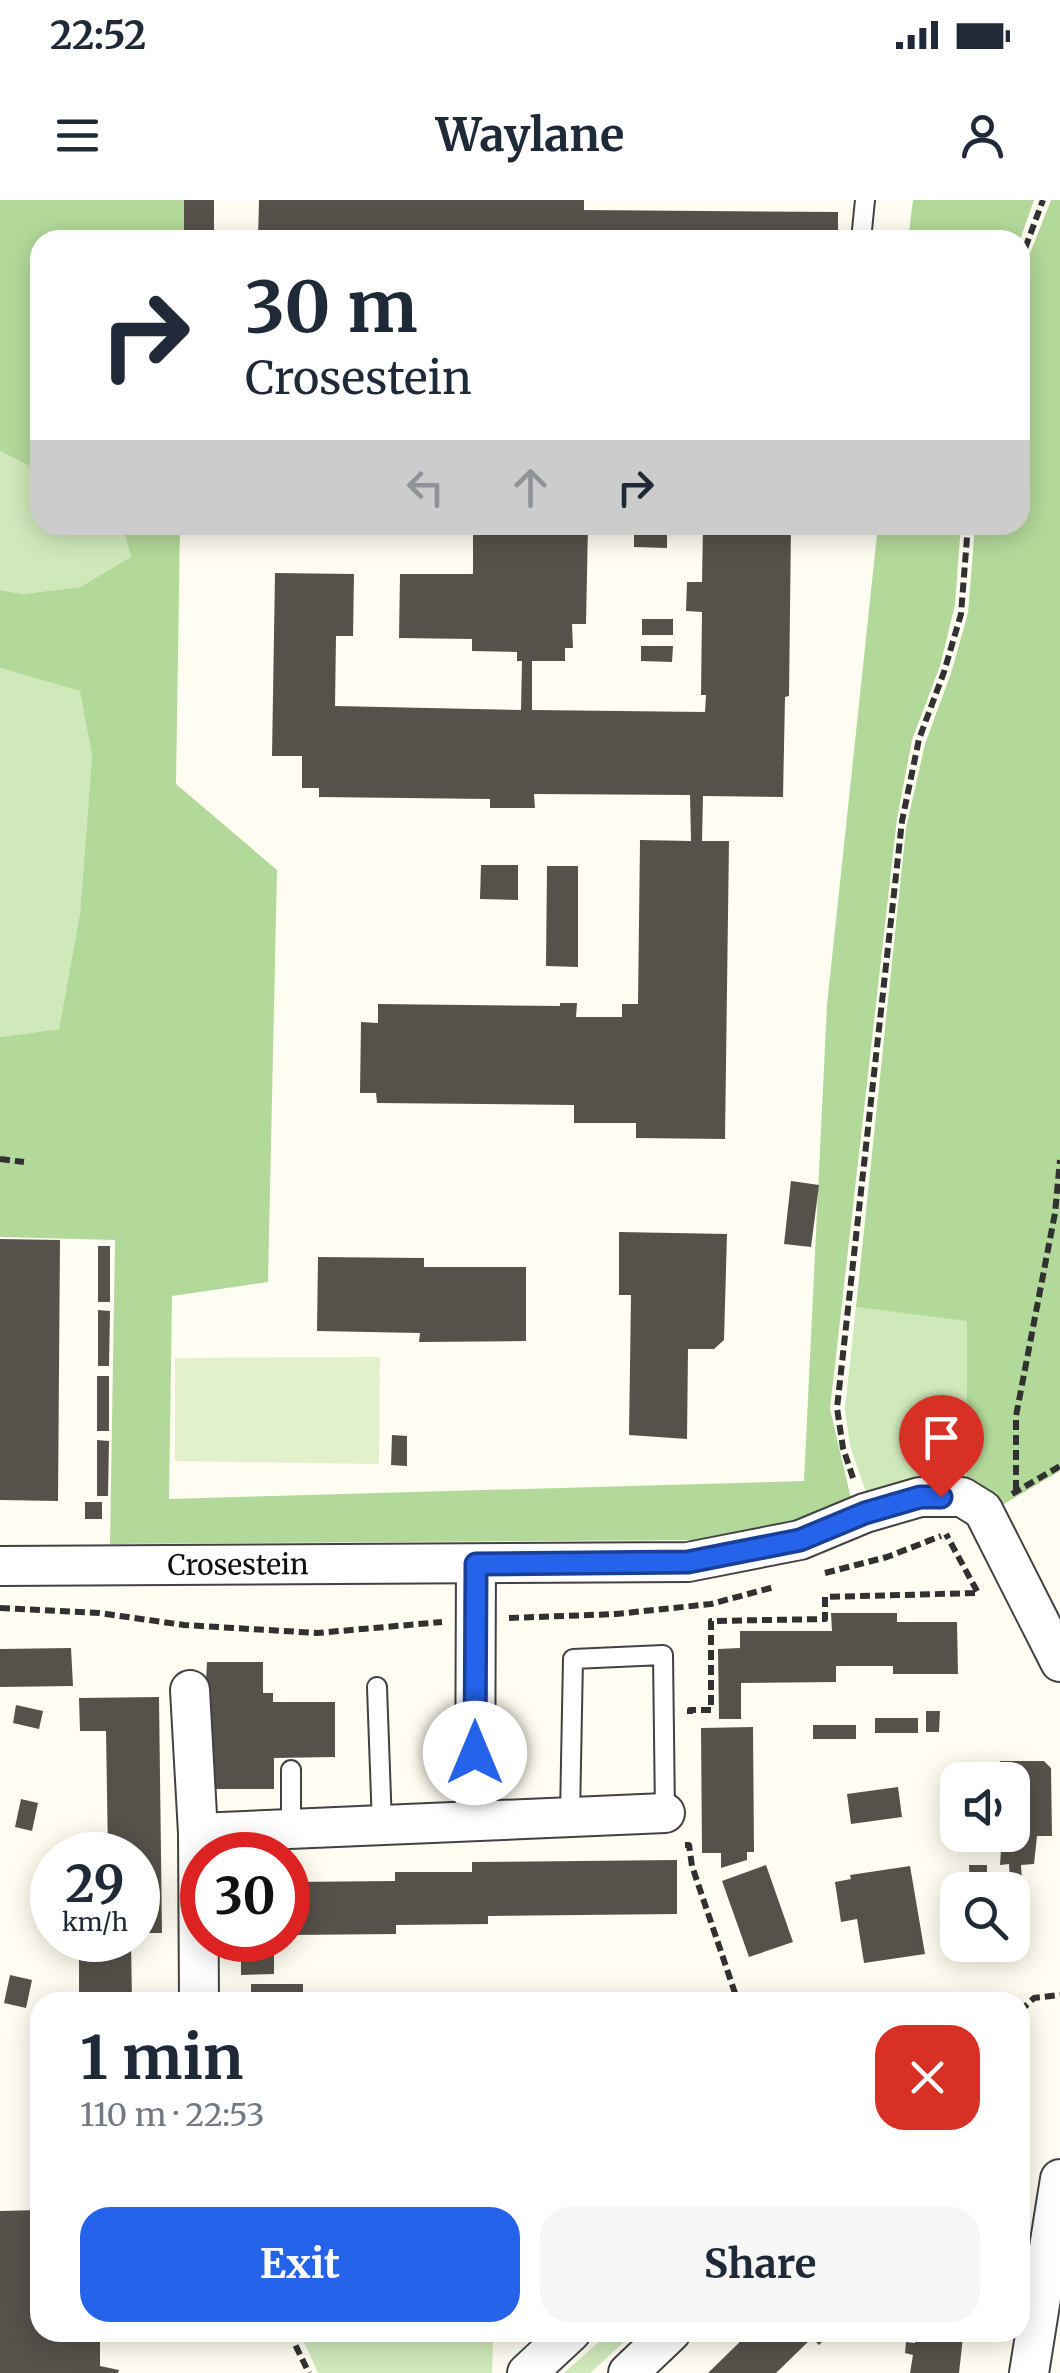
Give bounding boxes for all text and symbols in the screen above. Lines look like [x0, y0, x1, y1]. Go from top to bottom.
text: 22:52 [50, 12, 146, 59]
text: Waylane [436, 107, 624, 163]
icon: menu [50, 108, 105, 163]
icon: person [955, 108, 1010, 163]
text: 30 m [245, 263, 418, 351]
icon: right [80, 270, 210, 400]
text: Crosestein [245, 350, 472, 406]
icon: left [398, 460, 453, 515]
icon: ahead [503, 460, 558, 515]
icon: right [608, 460, 663, 515]
pin [899, 1395, 984, 1498]
icon: arrive [914, 1410, 969, 1465]
street label: Crosestein [167, 1546, 309, 1583]
position arrow [423, 1701, 527, 1805]
map controls [940, 1762, 1030, 1962]
button: sound [940, 1762, 1030, 1852]
speed limit sign: 30 [180, 1832, 310, 1962]
text: 29 [65, 1853, 125, 1916]
button: search [940, 1872, 1030, 1962]
text: km/h [62, 1906, 128, 1938]
text: 1 min [80, 2020, 243, 2095]
button: close [875, 2025, 980, 2130]
text: 110 m · 22:53 [80, 2095, 265, 2135]
button: Exit [80, 2207, 520, 2322]
button: Share [540, 2207, 980, 2322]

